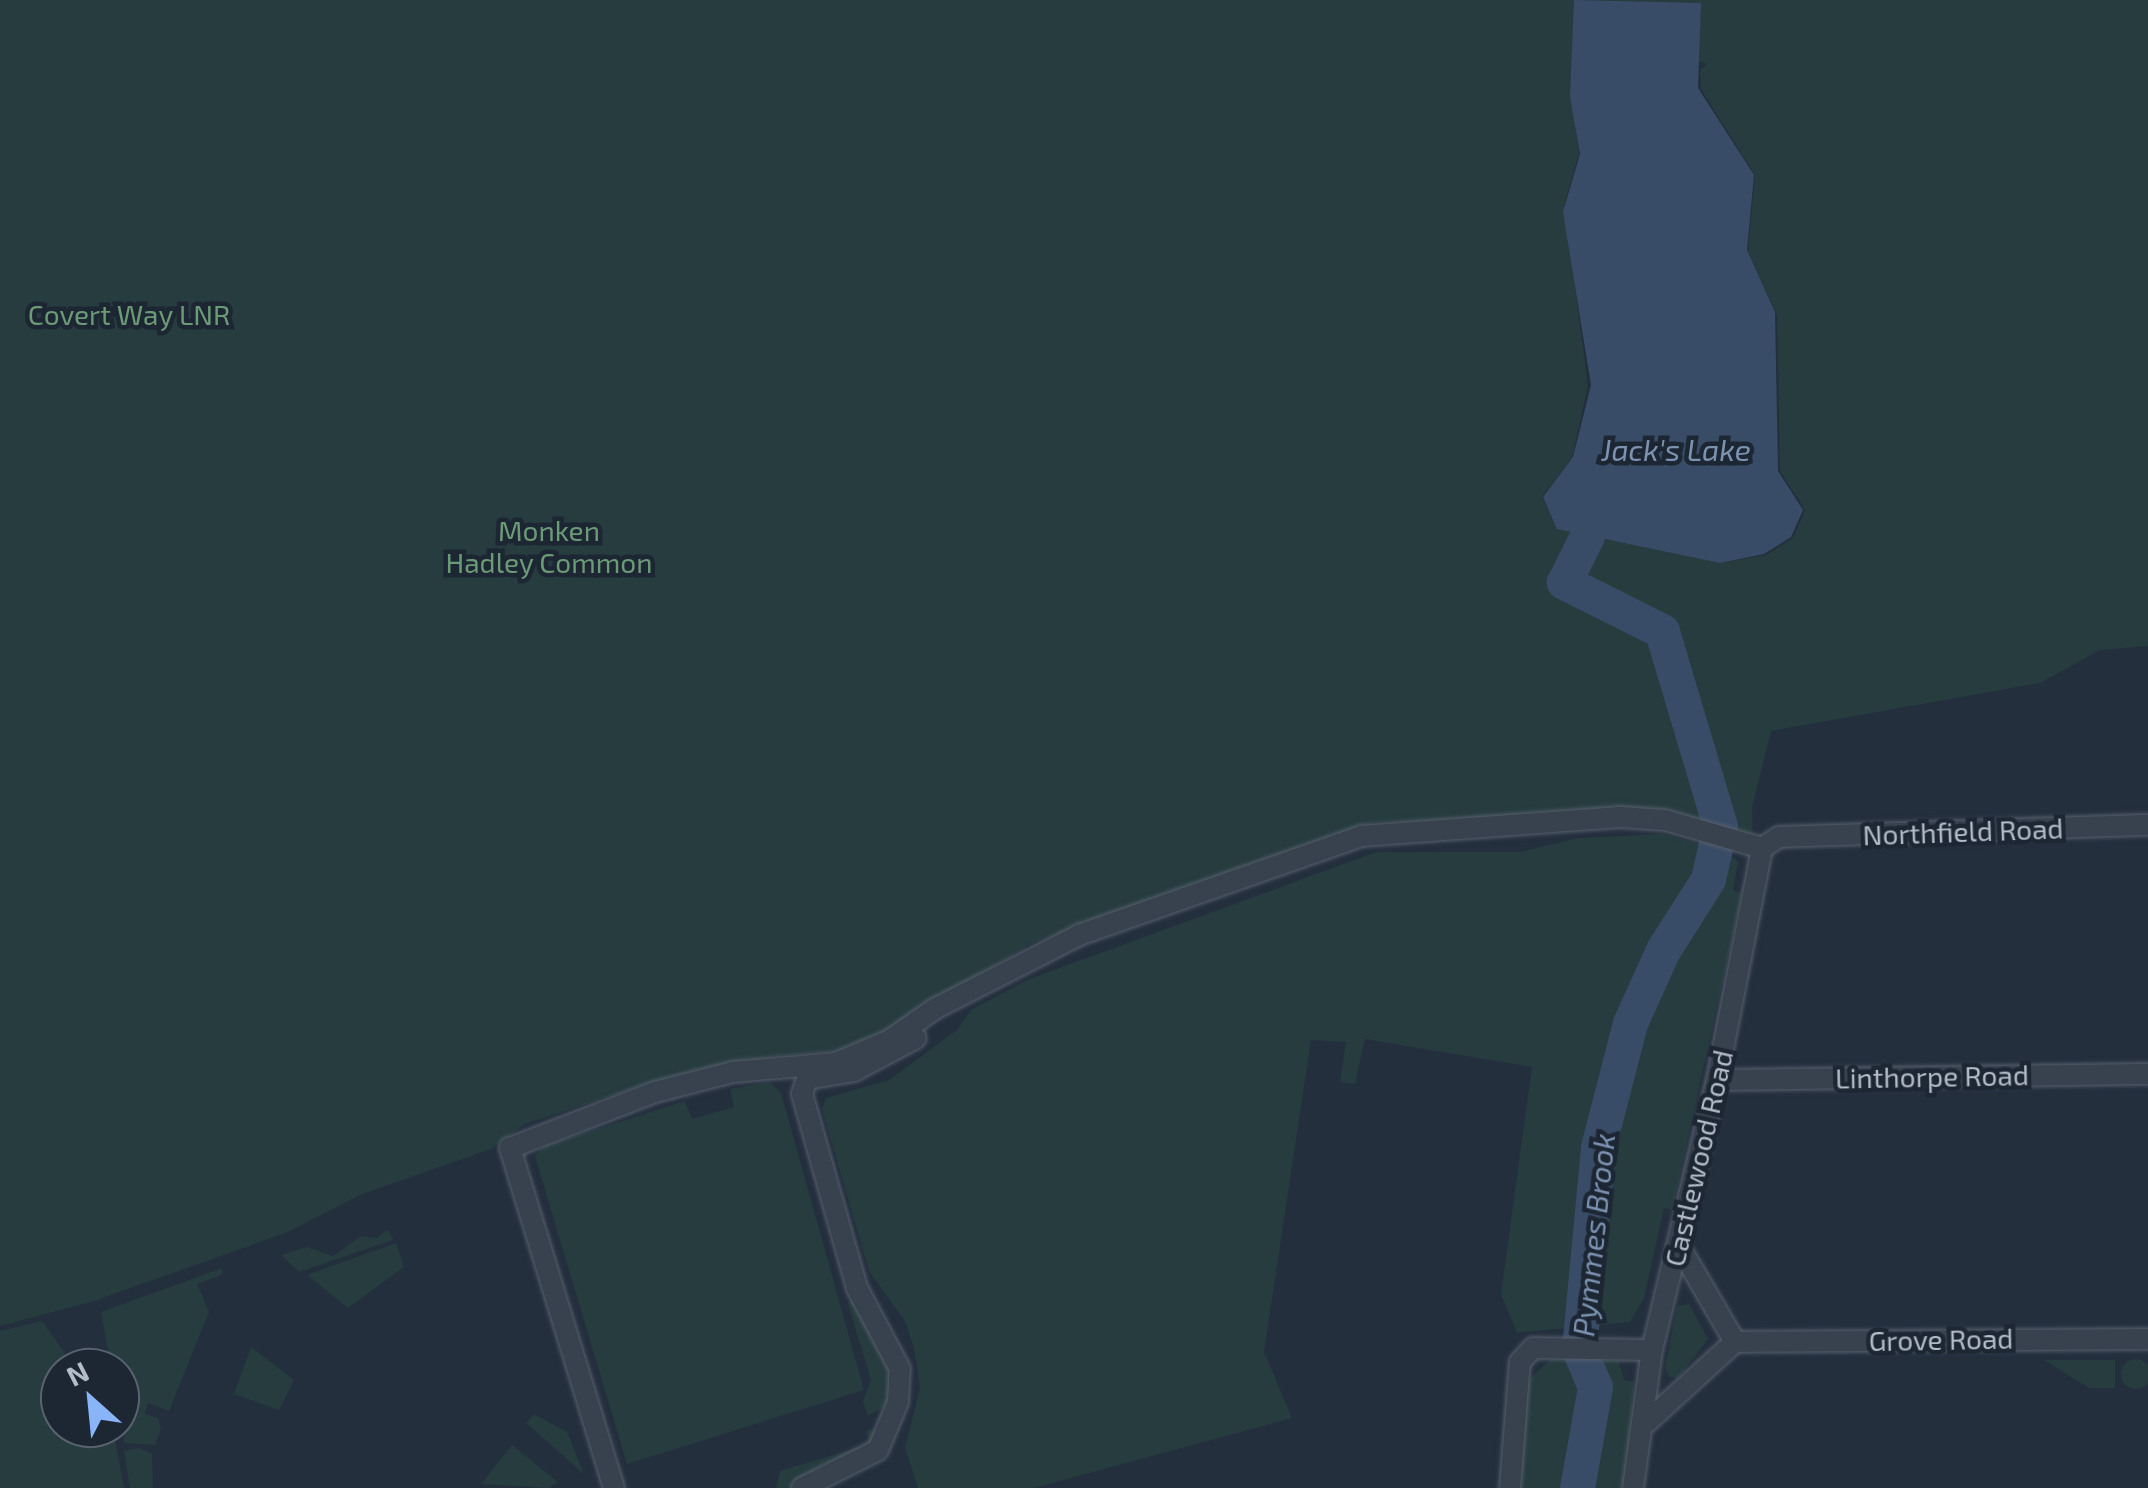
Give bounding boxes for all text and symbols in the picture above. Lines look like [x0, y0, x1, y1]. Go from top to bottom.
park label: Covert Way LNR [27, 297, 231, 331]
water label: Jack's Lake [1601, 431, 1751, 467]
park label: Monken Hadley Common [445, 513, 653, 579]
street label: Northfield Road [1862, 811, 2064, 851]
street label: Castlewood Road [1657, 1046, 1739, 1270]
street label: Linthorpe Road [1835, 1058, 2029, 1094]
water label: Pymmes Brook [1564, 1132, 1622, 1338]
street label: Grove Road [1868, 1321, 2014, 1357]
north arrow [40, 1348, 140, 1448]
text: N [61, 1353, 94, 1393]

